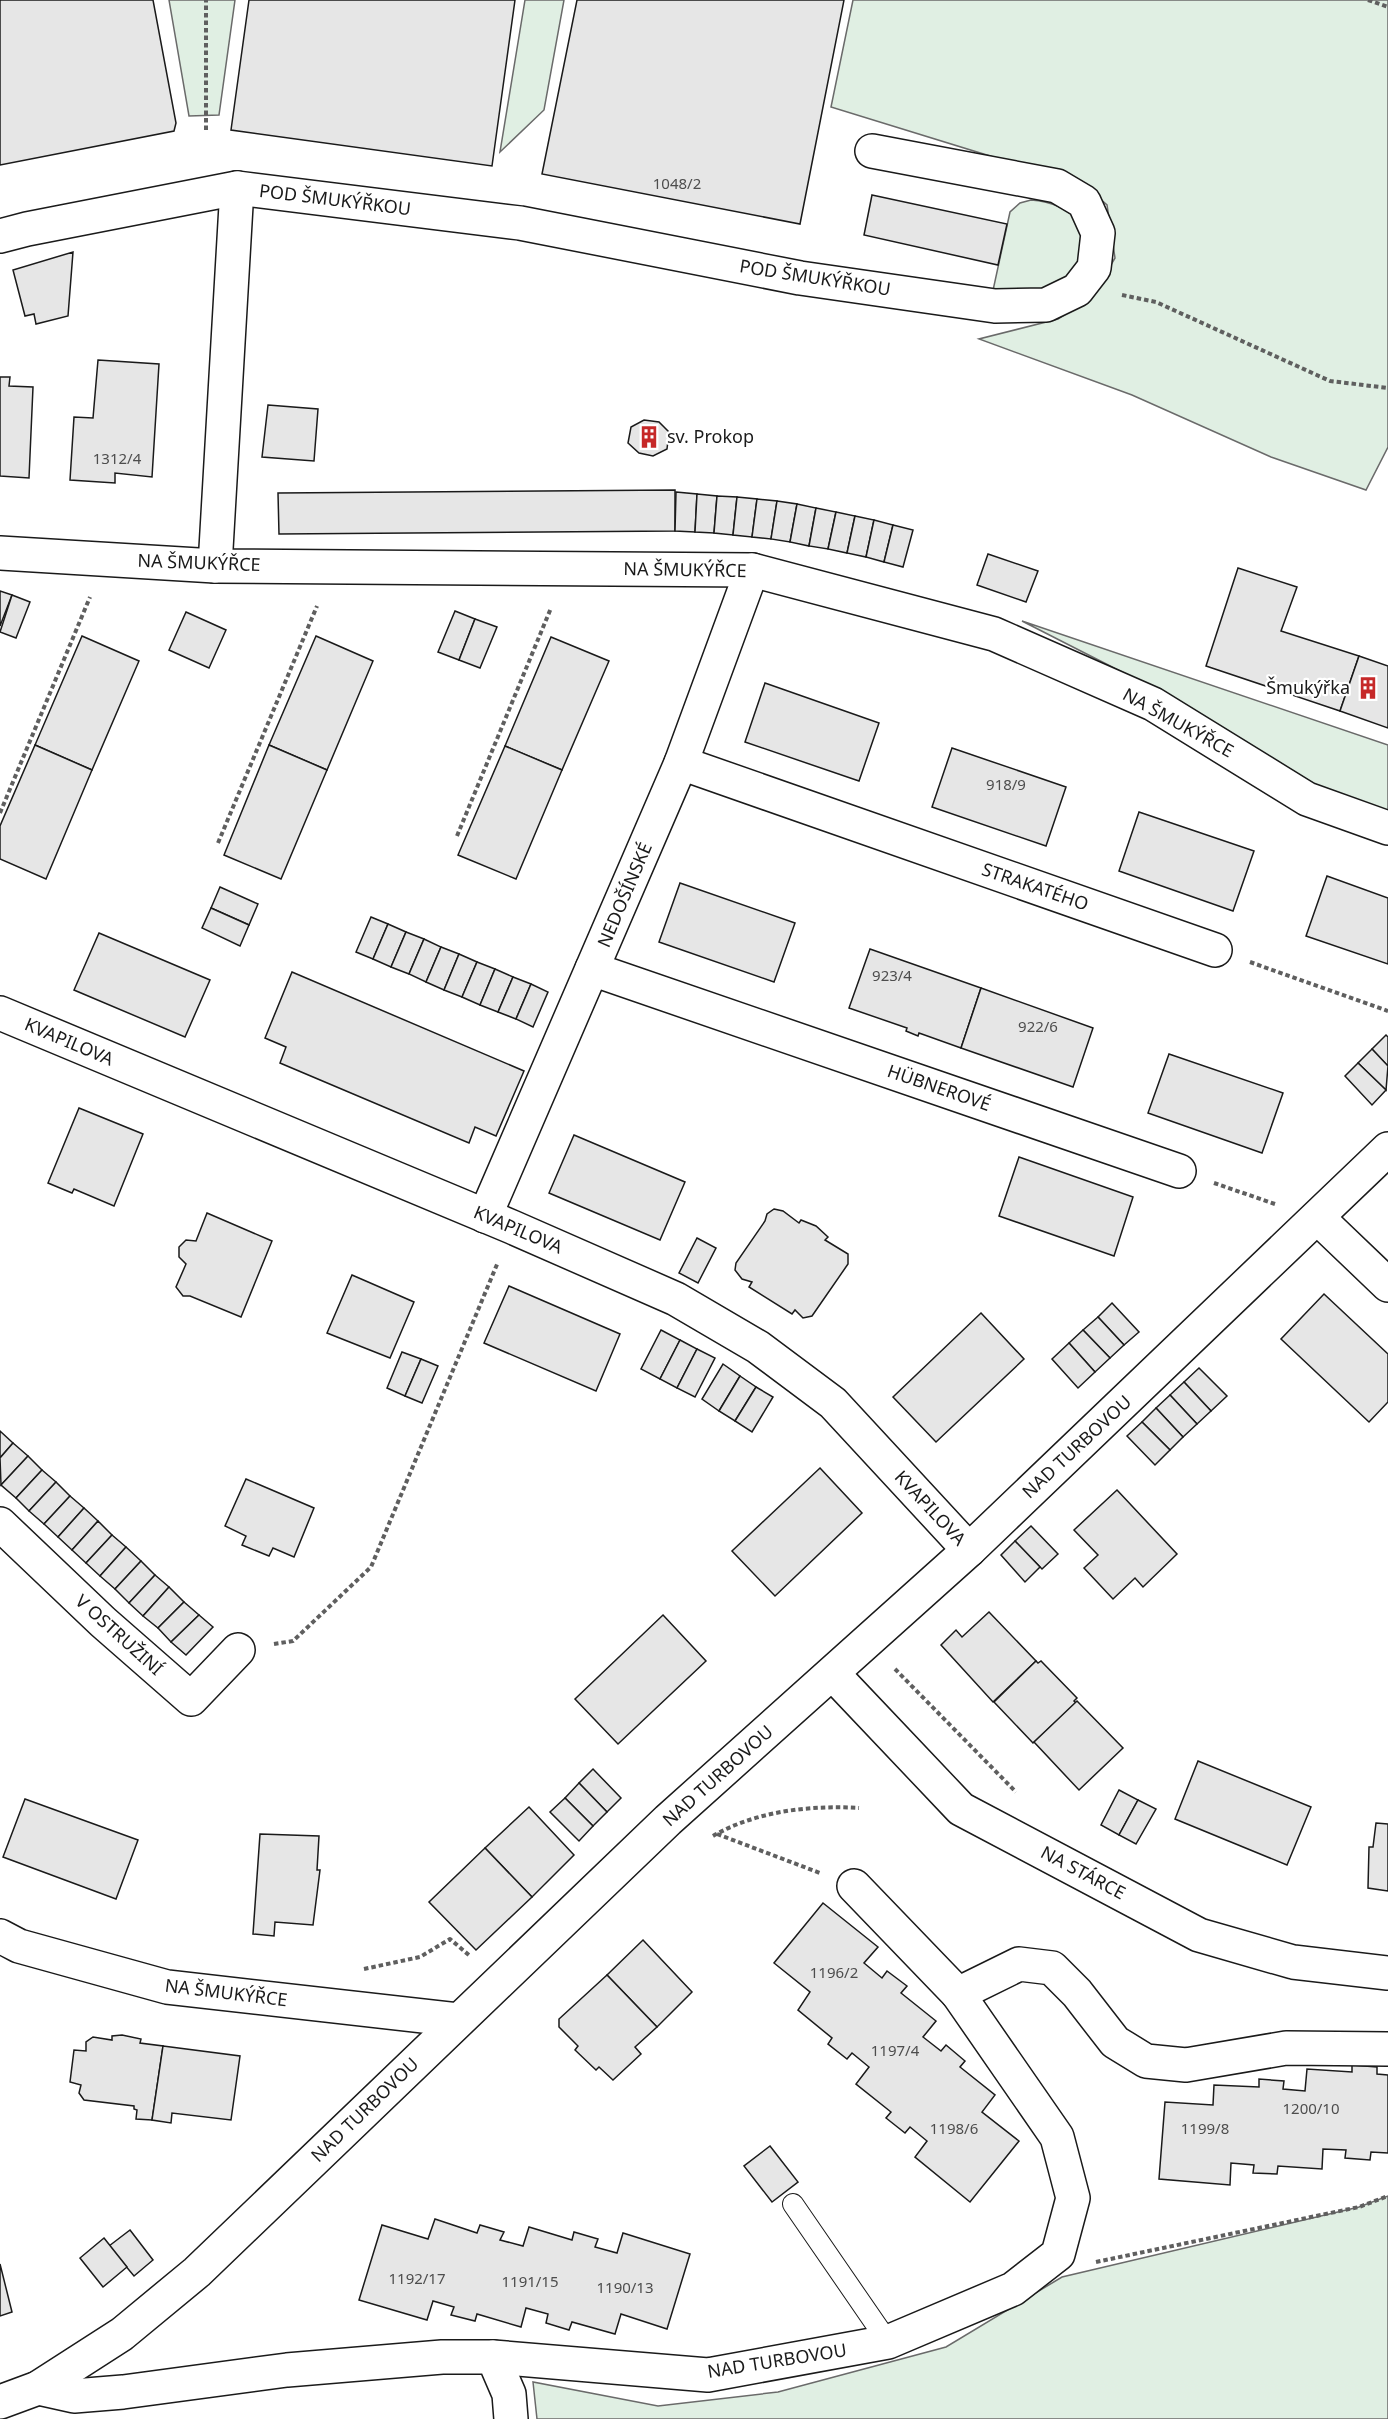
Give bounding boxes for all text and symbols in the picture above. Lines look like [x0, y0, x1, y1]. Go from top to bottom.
house number: 1048/2 [653, 173, 701, 193]
street label: POD ŠMUKÝŘKOU [258, 178, 412, 220]
street label: POD ŠMUKÝŘKOU [738, 253, 892, 301]
building icon: sv. Prokop [636, 424, 662, 450]
place label: sv. Prokop [667, 424, 754, 448]
house number: 1312/4 [93, 448, 142, 468]
street label: NA ŠMUKÝŘCE [137, 548, 261, 576]
street label: NA ŠMUKÝŘCE [623, 556, 747, 582]
place label: Šmukýřka [1266, 675, 1350, 699]
building icon: Šmukýřka [1355, 675, 1381, 701]
street label: NA ŠMUKÝŘCE [1119, 682, 1238, 762]
house number: 918/9 [986, 774, 1026, 794]
street label: NEDOŠÍNSKÉ [591, 839, 657, 951]
street label: STRAKATÉHO [979, 857, 1092, 916]
house number: 923/4 [872, 965, 912, 985]
street label: KVAPILOVA [21, 1012, 118, 1071]
house number: 922/6 [1018, 1016, 1058, 1036]
street label: HÜBNEROVÉ [884, 1058, 994, 1116]
street label: KVAPILOVA [470, 1200, 567, 1259]
street label: NAD TURBOVOU [1017, 1389, 1136, 1503]
street label: KVAPILOVA [890, 1465, 972, 1550]
street label: V OSTRUŽINÍ [71, 1589, 169, 1680]
street label: NAD TURBOVOU [657, 1719, 778, 1831]
street label: NA STÁRCE [1037, 1840, 1130, 1904]
house number: 1196/2 [810, 1962, 858, 1982]
street label: NA ŠMUKÝŘCE [164, 1973, 289, 2011]
house number: 1197/4 [871, 2040, 920, 2060]
street label: NAD TURBOVOU [305, 2052, 423, 2167]
house number: 1200/10 [1282, 2098, 1340, 2118]
house number: 1198/6 [930, 2118, 978, 2138]
house number: 1199/8 [1181, 2118, 1229, 2138]
house number: 1192/17 [388, 2268, 446, 2288]
house number: 1191/15 [501, 2271, 559, 2291]
house number: 1190/13 [596, 2277, 654, 2297]
street label: NAD TURBOVOU [705, 2337, 848, 2383]

